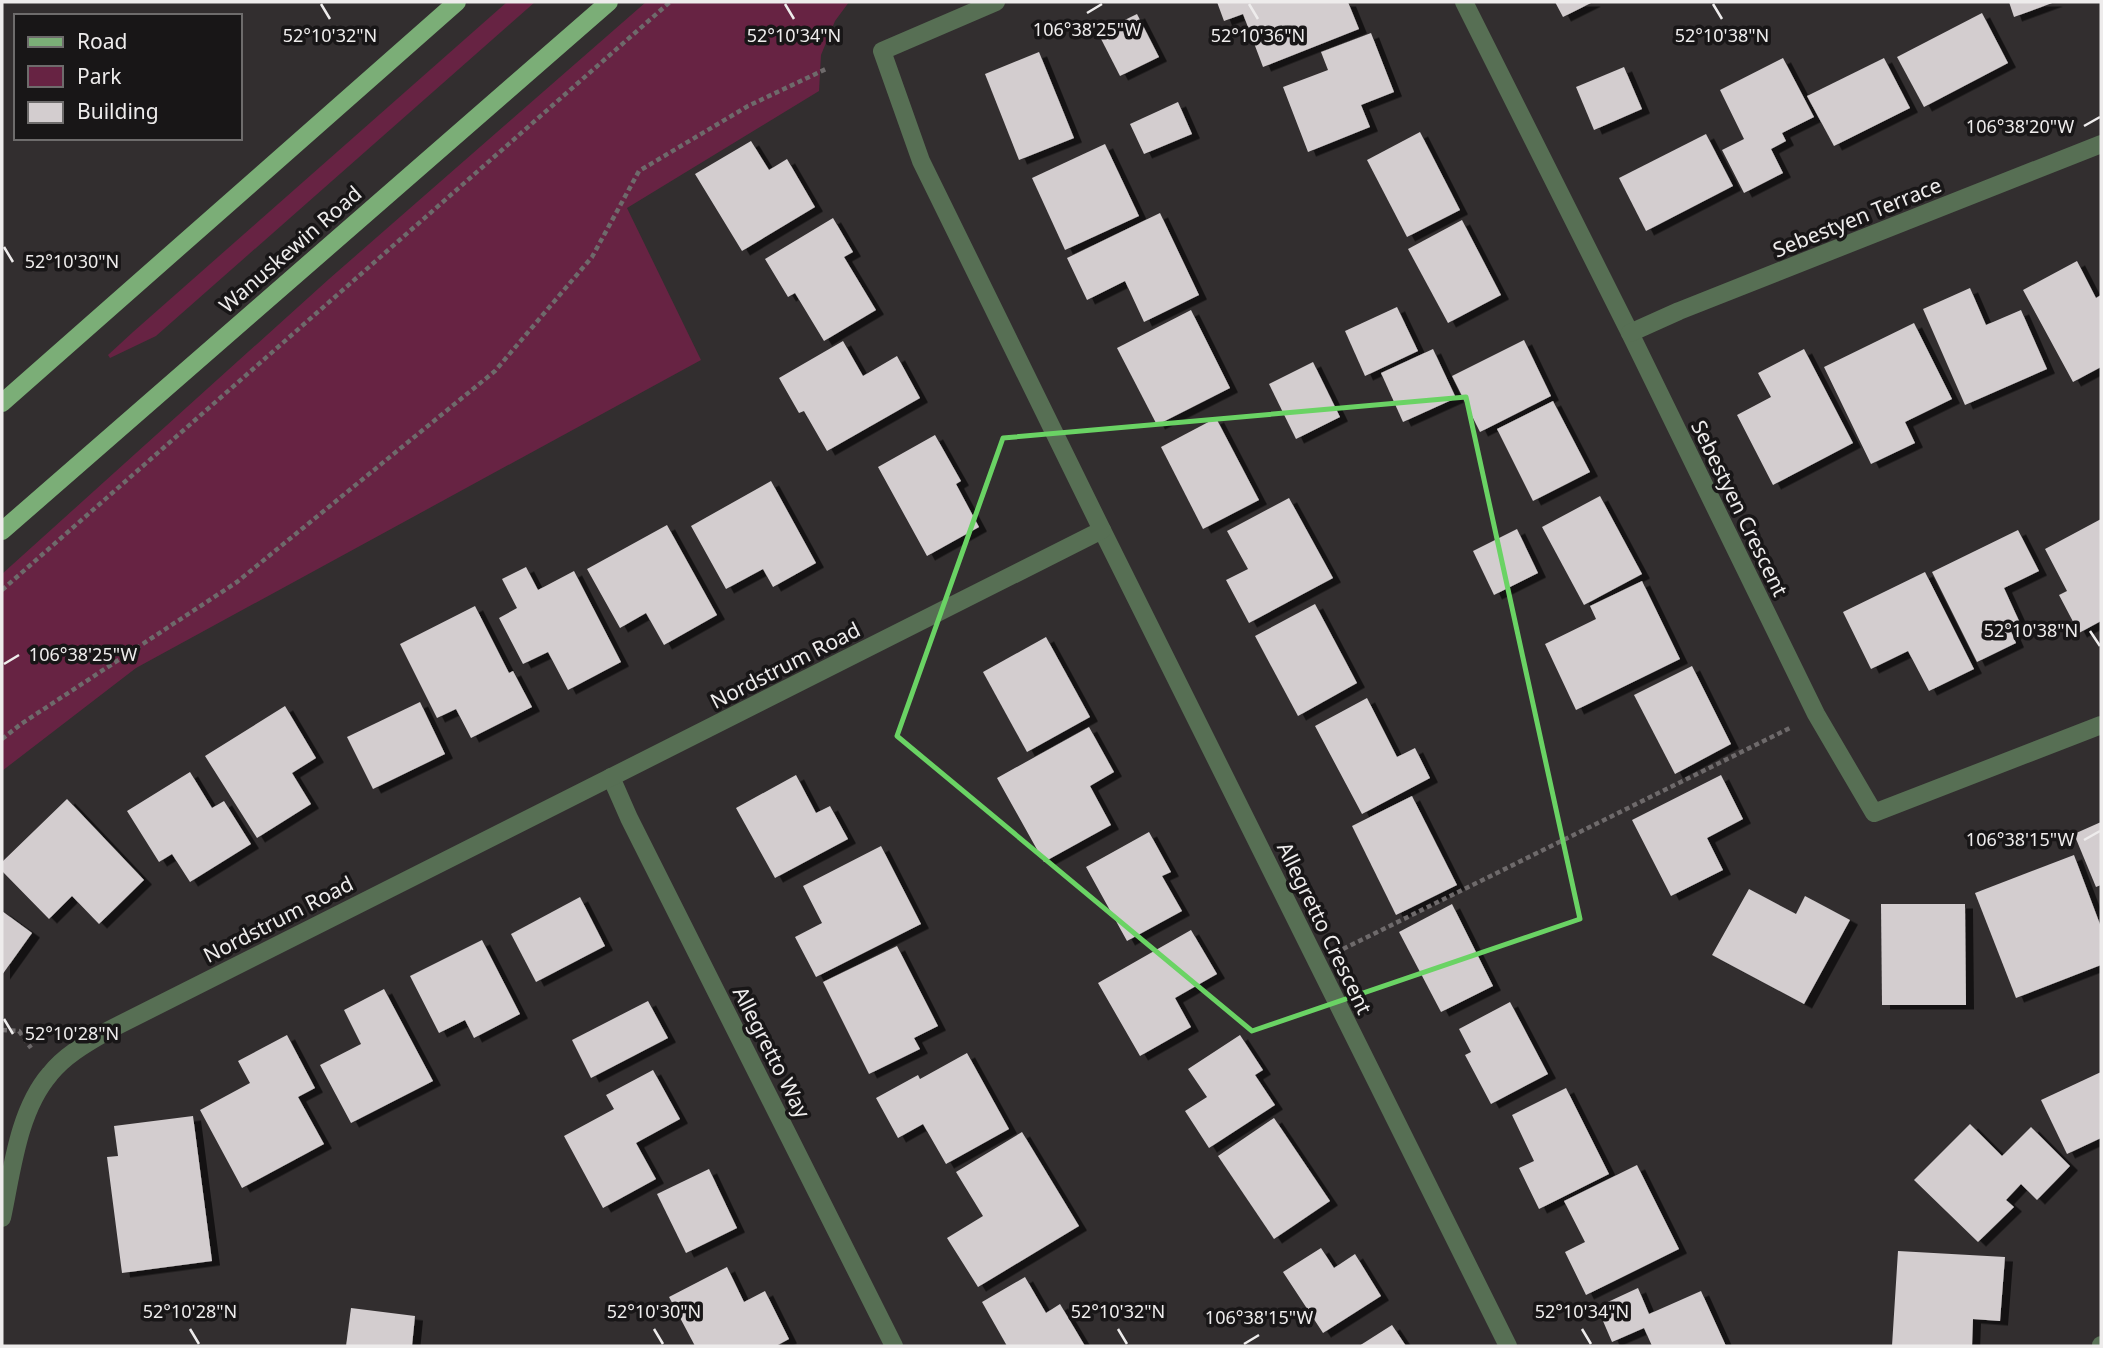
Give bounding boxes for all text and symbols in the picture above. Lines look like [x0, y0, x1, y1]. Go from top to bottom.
legend [14, 14, 242, 140]
text: 106°38'25"W [1033, 17, 1141, 41]
text: 52°10'32"N [283, 23, 377, 47]
text: 52°10'34"N [747, 23, 841, 47]
text: 52°10'36"N [1211, 23, 1305, 47]
text: 52°10'38"N [1675, 23, 1769, 47]
text: Road [77, 27, 127, 55]
text: Park [77, 62, 122, 90]
text: Building [77, 97, 159, 125]
text: 106°38'20"W [1966, 114, 2074, 138]
street label: Sebestyen Terrace [1769, 170, 1945, 264]
street label: Wanuskewin Road [213, 179, 367, 319]
text: 52°10'30"N [25, 249, 119, 273]
street label: Sebestyen Crescent [1685, 415, 1795, 601]
street label: Nordstrum Road [705, 615, 865, 715]
text: 52°10'38"N [1984, 618, 2078, 642]
text: 106°38'25"W [29, 642, 137, 666]
text: 106°38'15"W [1966, 827, 2074, 851]
street label: Allegretto Crescent [1271, 837, 1379, 1019]
street label: Nordstrum Road [198, 869, 358, 969]
street label: Allegretto Way [727, 981, 817, 1123]
text: 52°10'28"N [25, 1021, 119, 1045]
text: 52°10'28"N [143, 1299, 237, 1323]
text: 52°10'30"N [607, 1299, 701, 1323]
text: 52°10'32"N [1071, 1299, 1165, 1323]
text: 52°10'34"N [1535, 1299, 1629, 1323]
text: 106°38'15"W [1205, 1305, 1313, 1329]

